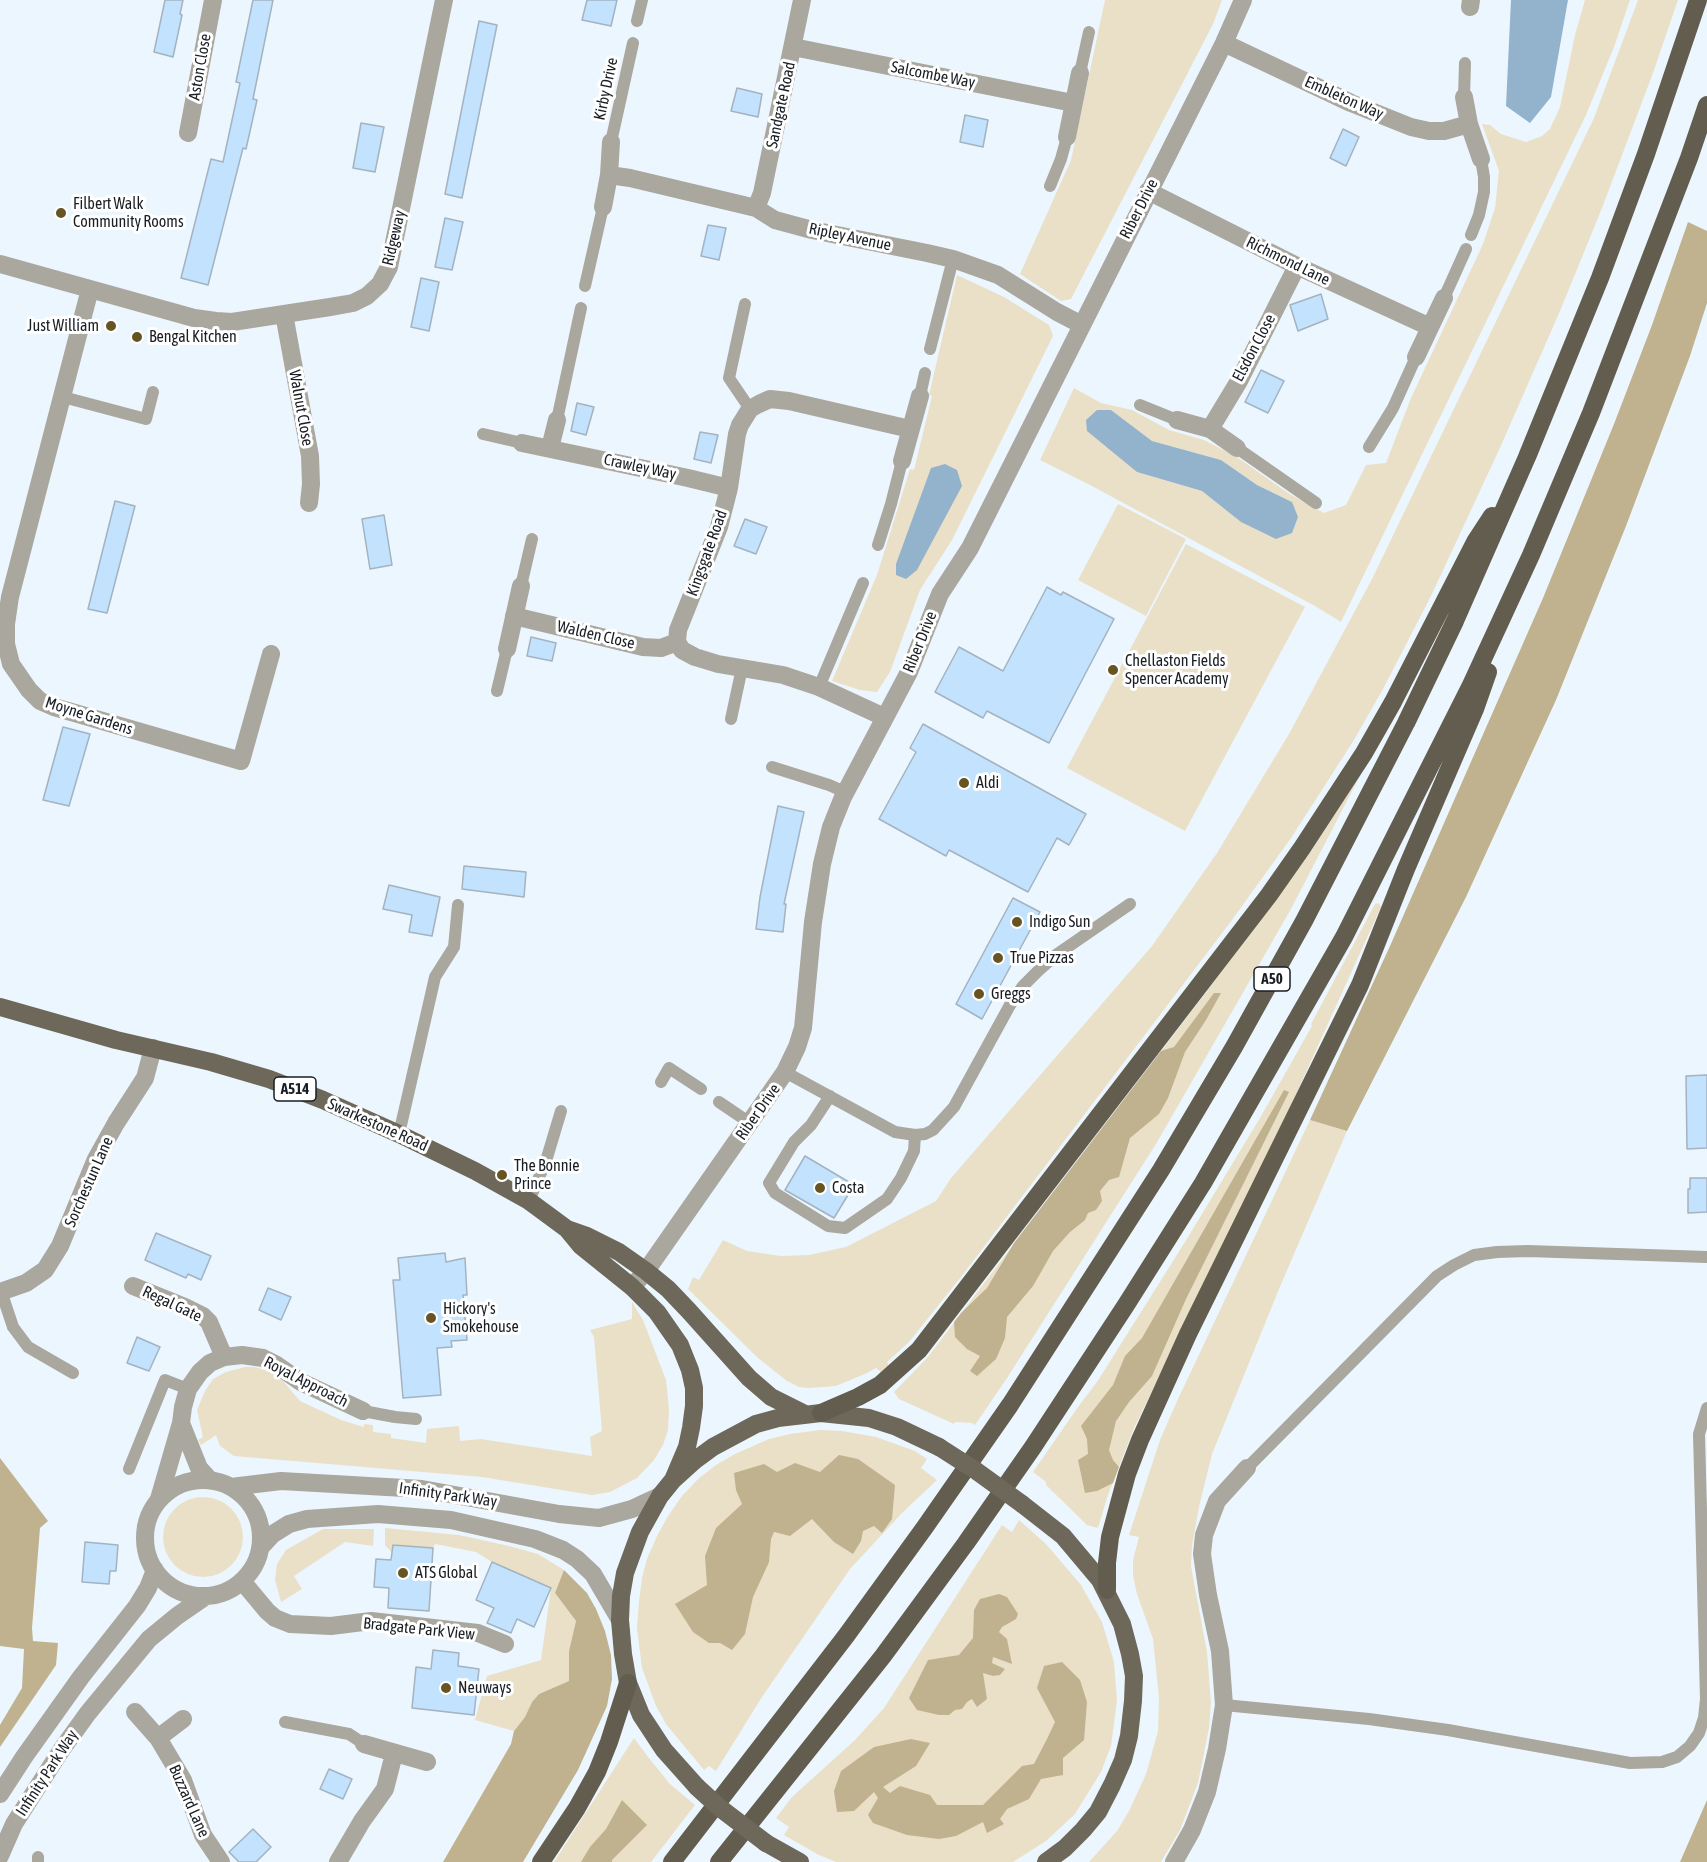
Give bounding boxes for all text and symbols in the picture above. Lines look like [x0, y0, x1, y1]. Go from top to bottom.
street label: Aston Close [185, 32, 215, 102]
street label: Kirby Drive [590, 56, 622, 122]
street label: Salcombe Way [889, 57, 977, 93]
street label: Sandgate Road [762, 60, 800, 150]
street label: Embleton Way [1302, 72, 1386, 124]
street label: Riber Drive [1116, 176, 1162, 242]
place label: Filbert Walk Community Rooms [73, 194, 184, 232]
marker: Filbert Walk Community Rooms [54, 206, 68, 220]
street label: Ridgeway [378, 208, 410, 268]
street label: Ripley Avenue [807, 219, 893, 255]
street label: Richmond Lane [1243, 233, 1333, 289]
street label: Elsdon Close [1228, 311, 1280, 385]
place label: Just William [27, 316, 99, 336]
marker: Just William [104, 319, 118, 333]
place label: Bengal Kitchen [149, 327, 237, 347]
marker: Bengal Kitchen [130, 330, 144, 344]
street label: Walnut Close [285, 369, 317, 447]
street label: Crawley Way [602, 450, 678, 484]
street label: Kingsgate Road [683, 507, 731, 599]
street label: Riber Drive [899, 609, 941, 675]
street label: Walden Close [555, 617, 637, 653]
place label: Chellaston Fields Spencer Academy [1125, 651, 1229, 689]
marker: Chellaston Fields Spencer Academy [1106, 663, 1120, 677]
street label: Moyne Gardens [43, 693, 135, 739]
place label: Aldi [976, 773, 999, 793]
marker: Aldi [957, 776, 971, 790]
place label: Indigo Sun [1029, 912, 1091, 932]
marker: Indigo Sun [1010, 915, 1024, 929]
place label: True Pizzas [1010, 948, 1074, 968]
marker: True Pizzas [991, 951, 1005, 965]
road number: A50 [1254, 967, 1290, 991]
place label: Greggs [991, 984, 1031, 1004]
marker: Greggs [972, 987, 986, 1001]
road number: A514 [274, 1077, 316, 1101]
street label: Riber Drive [732, 1080, 784, 1144]
street label: Swarkestone Road [325, 1094, 431, 1156]
street label: Sorchestun Lane [61, 1134, 117, 1230]
place label: The Bonnie Prince [514, 1156, 579, 1194]
marker: The Bonnie Prince [495, 1168, 509, 1182]
place label: Costa [832, 1178, 864, 1198]
marker: Costa [813, 1181, 827, 1195]
street label: Regal Gate [139, 1282, 205, 1326]
place label: Hickory's Smokehouse [443, 1299, 519, 1337]
marker: Hickory's Smokehouse [424, 1311, 438, 1325]
street label: Royal Approach [261, 1353, 351, 1411]
street label: Infinity Park Way [398, 1479, 498, 1511]
place label: ATS Global [415, 1563, 477, 1583]
marker: ATS Global [396, 1566, 410, 1580]
street label: Bradgate Park View [362, 1614, 476, 1644]
place label: Neuways [458, 1678, 512, 1698]
marker: Neuways [439, 1681, 453, 1695]
street label: Infinity Park Way [12, 1726, 82, 1820]
street label: Buzzard Lane [164, 1762, 214, 1840]

